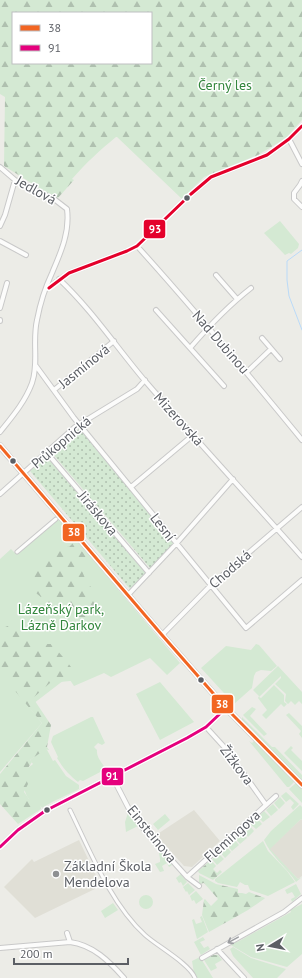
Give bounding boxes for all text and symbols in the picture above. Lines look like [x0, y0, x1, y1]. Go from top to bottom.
legend [12, 12, 152, 64]
text: 38 [48, 20, 61, 35]
text: 91 [48, 40, 61, 55]
park label: Černý les [198, 76, 252, 94]
street label: Jedlová [12, 171, 60, 209]
unlabelled marker [182, 193, 192, 203]
line badge: 93 [143, 219, 166, 239]
text: 93 [149, 222, 161, 236]
street label: Nad Dubinou [189, 307, 253, 377]
street label: Jasmínová [54, 340, 113, 393]
street label: Mizerovská [150, 388, 208, 450]
street label: Průkopnická [27, 412, 95, 472]
unlabelled marker [8, 456, 18, 466]
street label: Jiráskova [73, 486, 122, 539]
street label: Lesní [146, 509, 180, 545]
line badge: 38 [62, 523, 85, 542]
text: 38 [68, 525, 80, 539]
street label: Chodská [205, 546, 255, 592]
park label: Lázeňský park, Lázně Darkov [18, 600, 104, 634]
unlabelled marker [196, 675, 206, 685]
line badge: 38 [211, 694, 234, 714]
text: 38 [216, 697, 228, 711]
street label: Žižkova [216, 742, 258, 789]
line badge: 91 [101, 767, 124, 786]
text: 91 [106, 769, 118, 783]
street label: Einsteinova [123, 802, 181, 866]
unlabelled marker [42, 805, 52, 815]
street label: Flemingova [200, 806, 264, 866]
place label: Základní Škola Mendelova [64, 857, 152, 891]
marker: Základní Škola Mendelova [51, 869, 61, 879]
north arrow [250, 926, 290, 966]
one-way arrow [227, 937, 239, 945]
scale bar [14, 940, 128, 966]
text: N [253, 943, 268, 953]
text: 200 m [20, 946, 53, 961]

